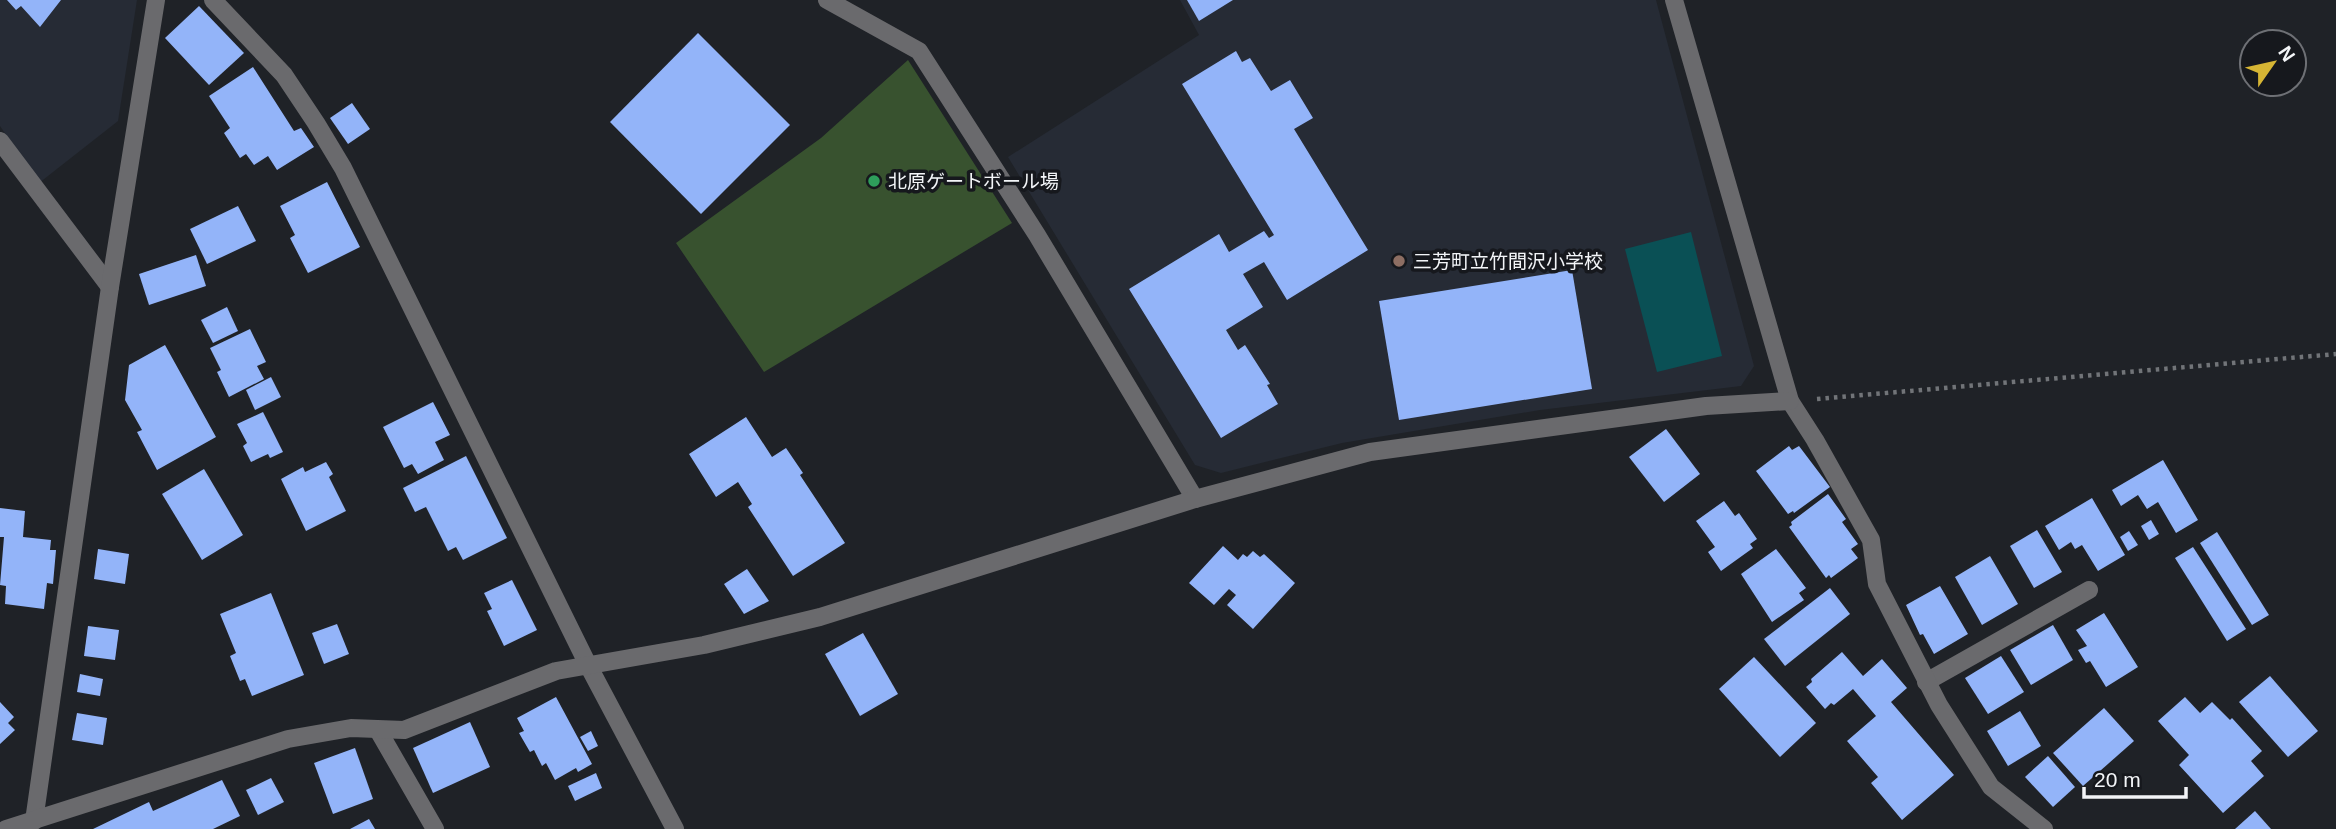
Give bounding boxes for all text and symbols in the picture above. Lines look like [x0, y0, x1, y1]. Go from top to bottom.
north arrow [2238, 28, 2308, 98]
text: N [2274, 42, 2299, 65]
place label: 北原ゲートボール場 [888, 171, 1059, 192]
marker: 北原ゲートボール場 [866, 173, 882, 189]
place label: 三芳町立竹間沢小学校 [1413, 251, 1603, 272]
marker: 三芳町立竹間沢小学校 [1391, 253, 1407, 269]
scale bar [2084, 756, 2186, 800]
text: 20 m [2094, 768, 2141, 791]

